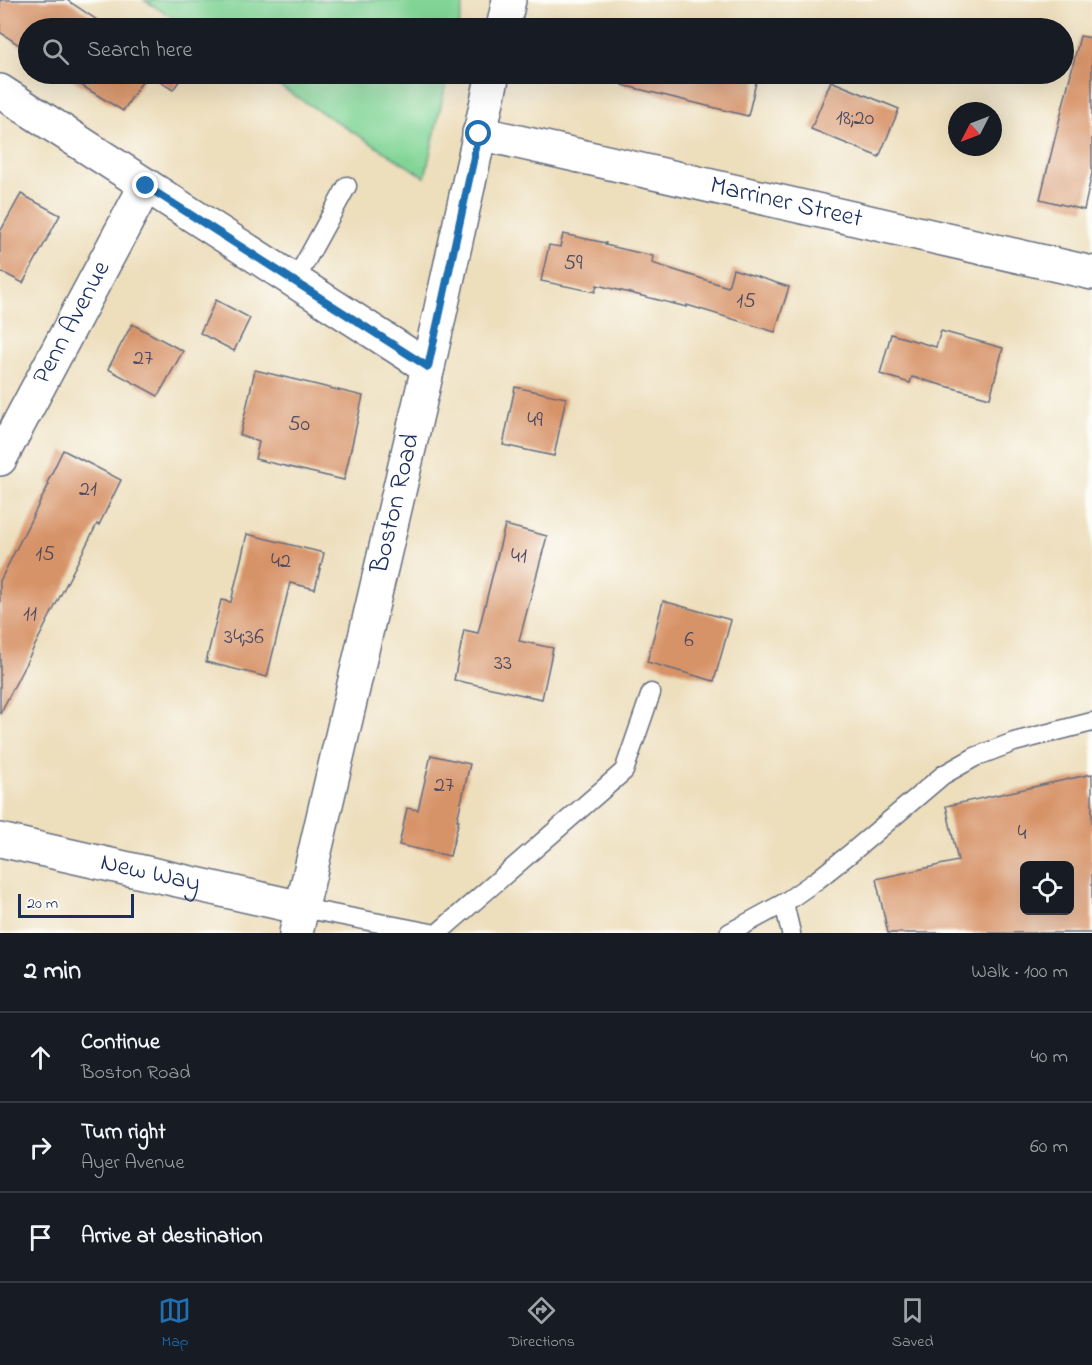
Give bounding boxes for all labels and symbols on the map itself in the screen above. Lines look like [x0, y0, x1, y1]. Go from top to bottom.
north arrow [948, 102, 1002, 156]
house number: 18;20 [836, 103, 874, 135]
route start [465, 120, 491, 146]
street label: Marriner Street [706, 167, 866, 239]
route end [132, 172, 158, 198]
house number: 59 [563, 248, 583, 280]
street label: Penn Avenue [24, 254, 121, 392]
house number: 15 [736, 286, 756, 318]
house number: 27 [133, 343, 153, 375]
house number: 49 [527, 405, 543, 437]
house number: 50 [288, 409, 310, 441]
street label: Boston Road [361, 429, 431, 578]
house number: 21 [79, 474, 97, 506]
house number: 15 [35, 539, 55, 571]
house number: 41 [511, 541, 527, 573]
house number: 42 [271, 546, 291, 578]
house number: 11 [23, 599, 37, 631]
house number: 34;36 [224, 622, 264, 654]
house number: 6 [684, 625, 694, 657]
house number: 33 [494, 648, 512, 680]
house number: 27 [434, 770, 454, 802]
house number: 4 [1017, 818, 1027, 850]
street label: New Way [97, 844, 204, 904]
scale bar [18, 891, 134, 918]

